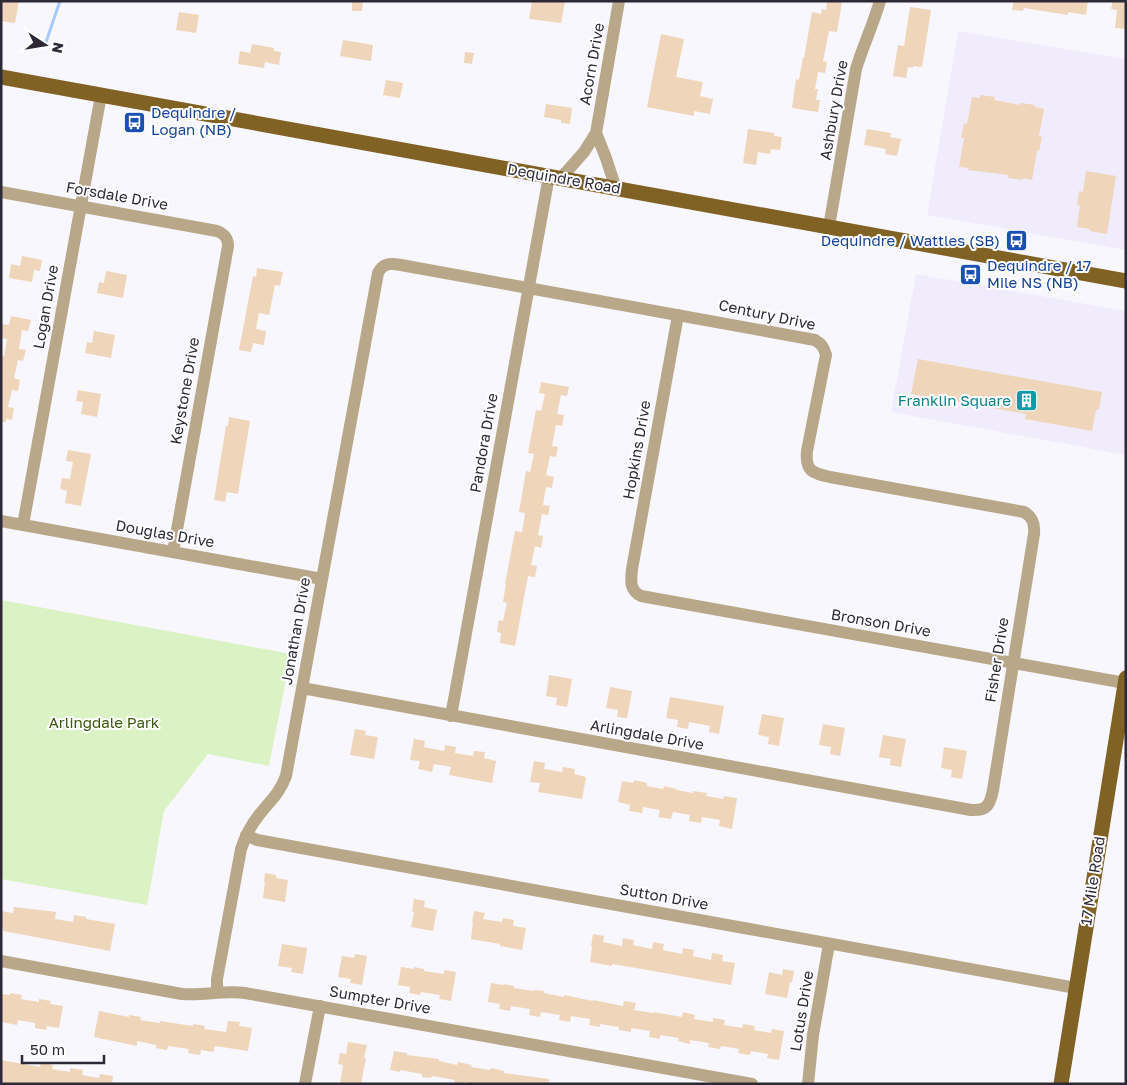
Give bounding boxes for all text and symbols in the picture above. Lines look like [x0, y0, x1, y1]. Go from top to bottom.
north arrow [20, 20, 70, 70]
street label: Acorn Drive [575, 21, 607, 106]
text: N [49, 41, 68, 55]
street label: Ashbury Drive [815, 58, 851, 161]
place label: Dequindre / Logan (NB) [151, 103, 236, 138]
bus stop icon: Dequindre / Logan (NB) [123, 110, 147, 134]
street label: Dequindre Road [506, 159, 622, 197]
street label: Forsdale Drive [65, 177, 170, 213]
bus stop icon: Dequindre / Wattles (SB) [1004, 229, 1028, 253]
place label: Dequindre / Wattles (SB) [821, 231, 1000, 249]
place label: Dequindre / 17 Mile NS (NB) [987, 256, 1091, 291]
street label: Logan Drive [29, 263, 61, 350]
bus stop icon: Dequindre / 17 Mile NS (NB) [959, 263, 983, 287]
street label: Century Drive [717, 295, 818, 333]
street label: Keystone Drive [166, 335, 202, 446]
building icon: Franklin Square [1015, 389, 1039, 413]
street label: Pandora Drive [465, 391, 501, 494]
place label: Franklin Square [898, 391, 1011, 409]
street label: Hopkins Drive [618, 399, 654, 501]
street label: Douglas Drive [114, 515, 216, 551]
street label: Jonathan Drive [277, 575, 313, 686]
street label: Bronson Drive [830, 604, 933, 640]
street label: Fisher Drive [980, 616, 1012, 704]
park label: Arlingdale Park [49, 713, 160, 731]
street label: Arlingdale Drive [589, 715, 706, 753]
street label: 17 Mile Road [1076, 835, 1108, 927]
street label: Sutton Drive [618, 879, 710, 913]
street label: Lotus Drive [786, 969, 816, 1052]
street label: Sumpter Drive [328, 981, 433, 1017]
scale bar [22, 1032, 105, 1064]
text: 50 m [30, 1040, 65, 1058]

